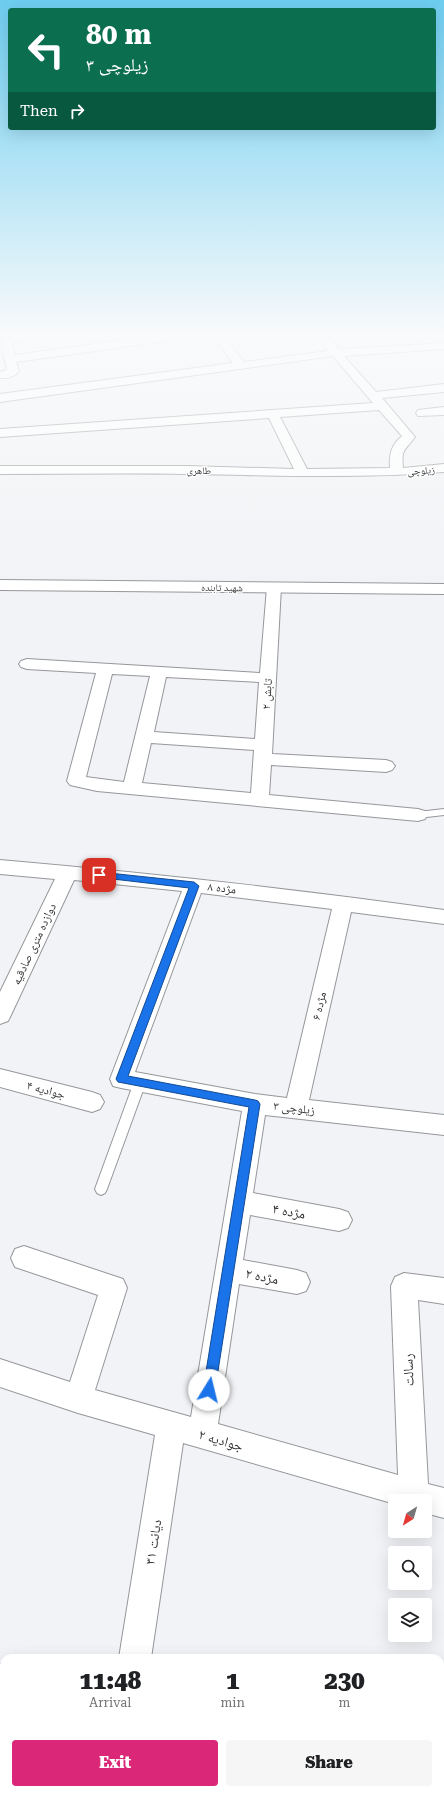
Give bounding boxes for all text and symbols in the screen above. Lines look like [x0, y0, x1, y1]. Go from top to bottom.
text: 80 m [86, 18, 151, 51]
icon: left [20, 24, 72, 76]
text: زیلوچی ۳ [86, 54, 148, 75]
icon: right [66, 100, 88, 122]
text: Then [20, 102, 58, 120]
street label: زیلوچی [407, 464, 435, 478]
street label: طاهری [187, 465, 212, 477]
street label: شهید تابنده [201, 582, 243, 594]
street label: تابش ۲ [259, 678, 275, 710]
pin [82, 858, 116, 892]
icon: arrive [88, 864, 110, 886]
street label: مژده ۸ [207, 880, 237, 896]
street label: دوازده متری صادقیه [9, 901, 59, 987]
street label: مژده ۶ [309, 990, 329, 1022]
street label: جوادیه ۴ [25, 1078, 67, 1102]
street label: زیلوچی ۳ [273, 1099, 316, 1117]
street label: مژده ۴ [271, 1200, 307, 1223]
street label: مژده ۲ [244, 1265, 280, 1288]
street label: رسالت [399, 1353, 418, 1387]
position arrow [188, 1369, 230, 1411]
street label: جوادیه ۲ [197, 1426, 245, 1455]
north arrow [388, 1494, 432, 1538]
map controls [388, 1494, 432, 1642]
street label: دیانت ۳۱ [142, 1518, 165, 1566]
button: search [388, 1546, 432, 1590]
button: layers [388, 1598, 432, 1642]
text: 11:48 [79, 1667, 141, 1695]
text: 1 [226, 1667, 239, 1695]
text: 230 [324, 1667, 365, 1695]
text: Arrival [89, 1695, 131, 1710]
text: min [220, 1695, 245, 1710]
text: m [338, 1695, 350, 1710]
button: Exit [12, 1740, 218, 1786]
button: Share [226, 1740, 432, 1786]

